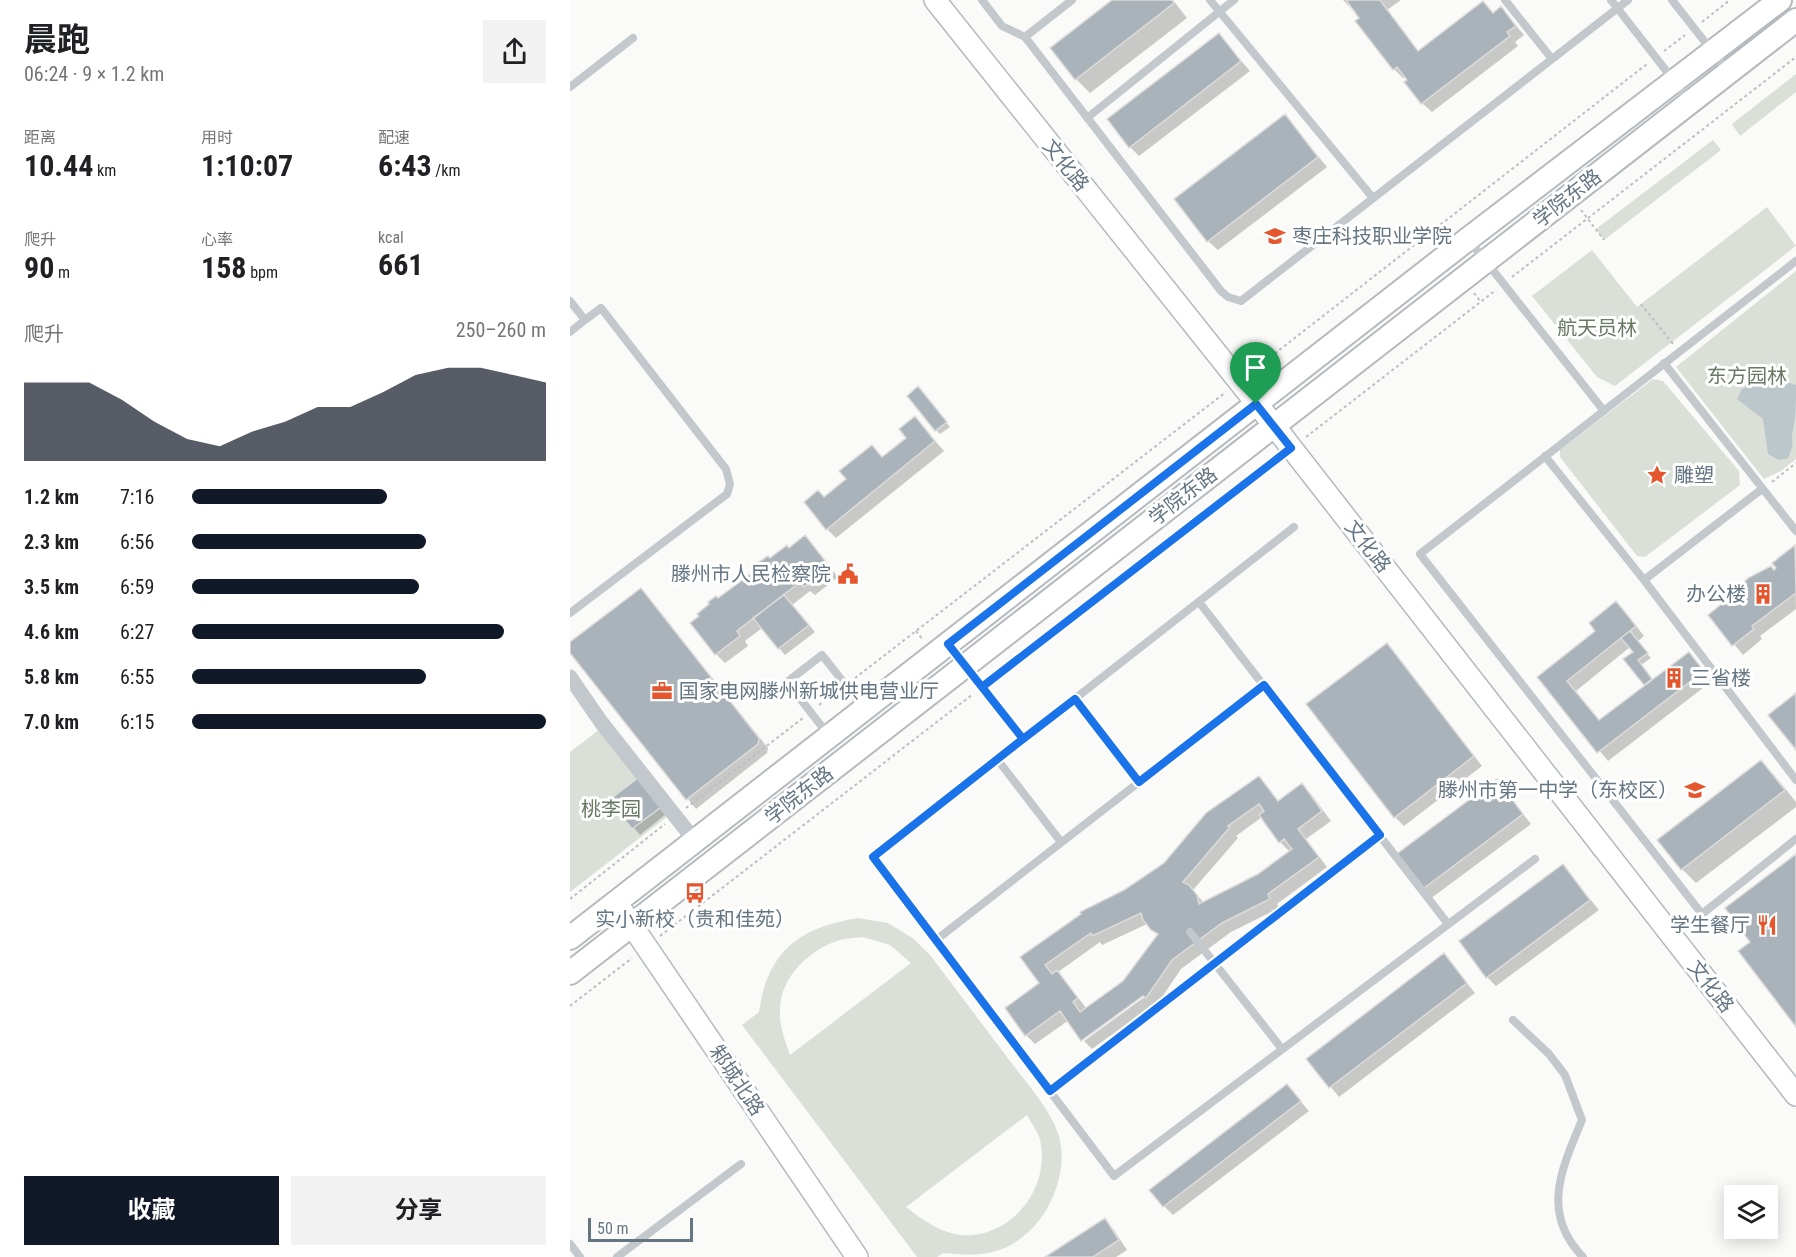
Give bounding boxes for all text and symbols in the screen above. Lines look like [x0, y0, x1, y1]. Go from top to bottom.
text: 晨跑 [24, 20, 90, 59]
button: share [483, 20, 546, 83]
text: 06:24 · 9 × 1.2 km [24, 62, 164, 86]
text: 距离 [24, 128, 56, 147]
text: 用时 [201, 128, 233, 147]
text: 配速 [378, 128, 410, 147]
street label: 文化路 [1038, 134, 1094, 196]
text: 10.44 [24, 148, 93, 183]
text: 1:10:07 [201, 148, 293, 183]
text: 6:43 [378, 148, 432, 183]
text: km [93, 161, 116, 180]
text: /km [432, 161, 461, 180]
street label: 学院东路 [1528, 164, 1606, 232]
school or university icon: 枣庄科技职业学院 [1263, 224, 1287, 248]
place label: 枣庄科技职业学院 [1292, 224, 1452, 248]
text: kcal [378, 228, 404, 247]
text: 爬升 [24, 230, 56, 249]
text: 心率 [201, 230, 233, 249]
text: 661 [378, 247, 423, 282]
text: 90 [24, 250, 54, 285]
text: 158 [201, 250, 246, 285]
text: m [54, 263, 70, 282]
text: bpm [246, 263, 278, 282]
park label: 航天员林 [1557, 316, 1637, 340]
text: 250–260 m [456, 318, 546, 342]
text: 爬升 [24, 322, 64, 346]
pin [1230, 342, 1281, 404]
icon: arrive [1239, 351, 1272, 384]
park label: 东方园林 [1707, 364, 1787, 388]
street label: 学院东路 [1144, 462, 1222, 530]
place icon: 雕塑 [1645, 463, 1669, 487]
place label: 雕塑 [1674, 463, 1714, 487]
text: 1.2 km [24, 485, 79, 509]
text: 7:16 [120, 485, 154, 509]
street label: 文化路 [1340, 515, 1396, 577]
text: 2.3 km [24, 530, 79, 554]
text: 6:56 [120, 530, 154, 554]
place label: 滕州市人民检察院 [671, 562, 831, 586]
public building icon: 滕州市人民检察院 [836, 562, 860, 586]
text: 3.5 km [24, 575, 79, 599]
text: 6:59 [120, 575, 154, 599]
place label: 办公楼 [1686, 582, 1746, 606]
building icon: 办公楼 [1751, 582, 1775, 606]
text: 4.6 km [24, 620, 79, 644]
text: 6:27 [120, 620, 154, 644]
text: 5.8 km [24, 665, 79, 689]
text: 6:55 [120, 665, 154, 689]
building icon: 三省楼 [1662, 666, 1686, 690]
place label: 三省楼 [1691, 666, 1751, 690]
office icon: 国家电网滕州新城供电营业厅 [650, 679, 674, 703]
place label: 国家电网滕州新城供电营业厅 [679, 679, 939, 703]
text: 7.0 km [24, 710, 79, 734]
text: 6:15 [120, 710, 154, 734]
street label: 学院东路 [760, 761, 838, 829]
place label: 滕州市第一中学（东校区） [1438, 778, 1678, 802]
school or university icon: 滕州市第一中学（东校区） [1683, 778, 1707, 802]
park label: 桃李园 [581, 797, 641, 821]
bus stop icon: 实小新校（贵和佳苑） [683, 881, 707, 905]
place label: 实小新校（贵和佳苑） [595, 907, 795, 931]
place label: 学生餐厅 [1670, 913, 1750, 937]
restaurant icon: 学生餐厅 [1755, 913, 1779, 937]
street label: 文化路 [1683, 955, 1739, 1017]
street label: 邾城北路 [705, 1040, 769, 1120]
button: 收藏 [24, 1176, 279, 1245]
button: 分享 [291, 1176, 546, 1245]
map controls [1724, 1185, 1778, 1239]
button: layers [1724, 1185, 1778, 1239]
scale bar [588, 1215, 693, 1242]
text: 50 m [597, 1219, 629, 1238]

